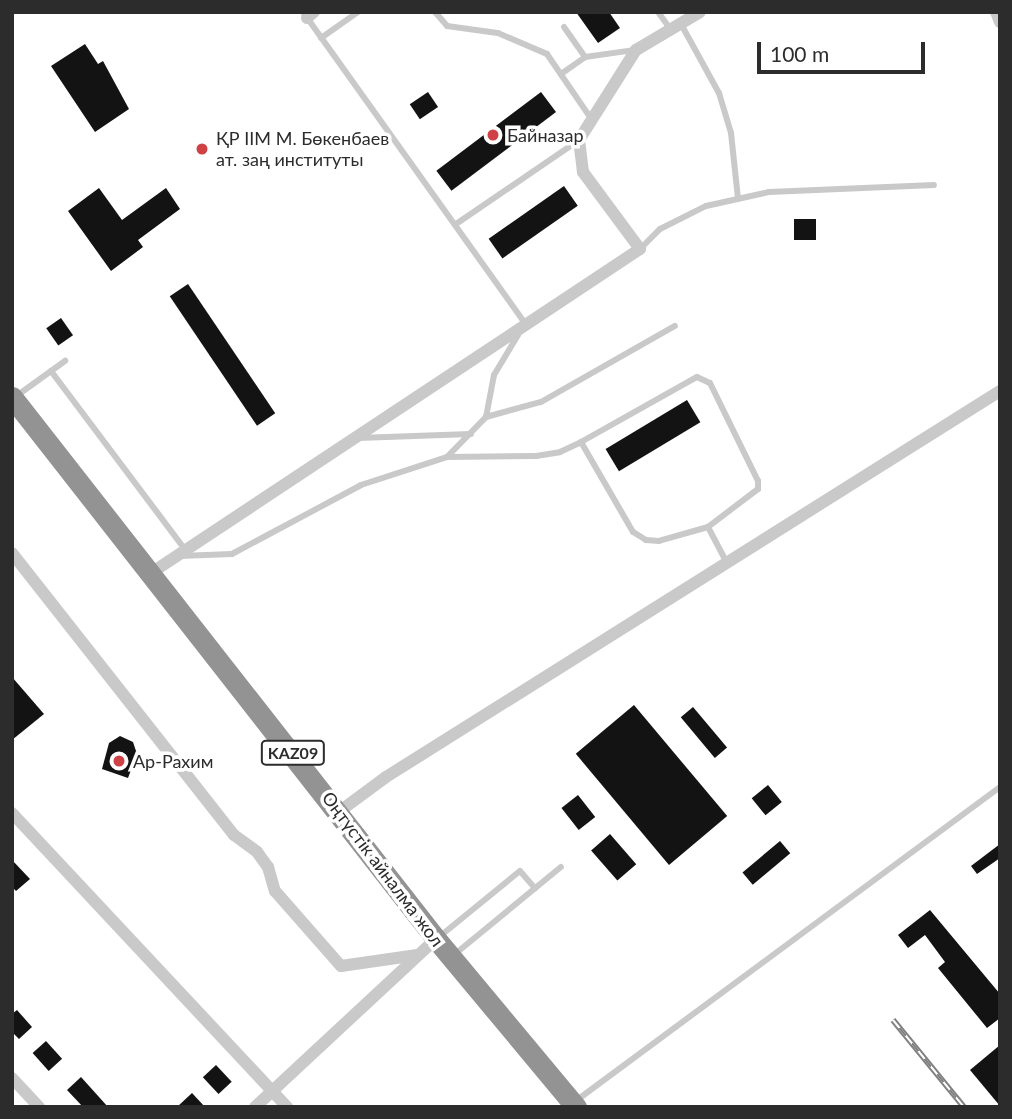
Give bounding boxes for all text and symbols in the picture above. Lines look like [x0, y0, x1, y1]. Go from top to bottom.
scale bar [760, 28, 928, 72]
text: 100 m [770, 41, 829, 66]
place label: Байназар [507, 124, 584, 146]
marker: Байназар [485, 127, 501, 143]
place label: ҚР ІІМ М. Бөкенбаев ат. заң институты [216, 128, 389, 170]
marker: ҚР ІІМ М. Бөкенбаев ат. заң институты [194, 141, 210, 157]
road number: KAZ09 [260, 740, 326, 766]
place label: Ар-Рахим [133, 750, 213, 772]
marker: Ар-Рахим [111, 753, 127, 769]
street label: Оңтүстік айналма жол [318, 787, 448, 951]

